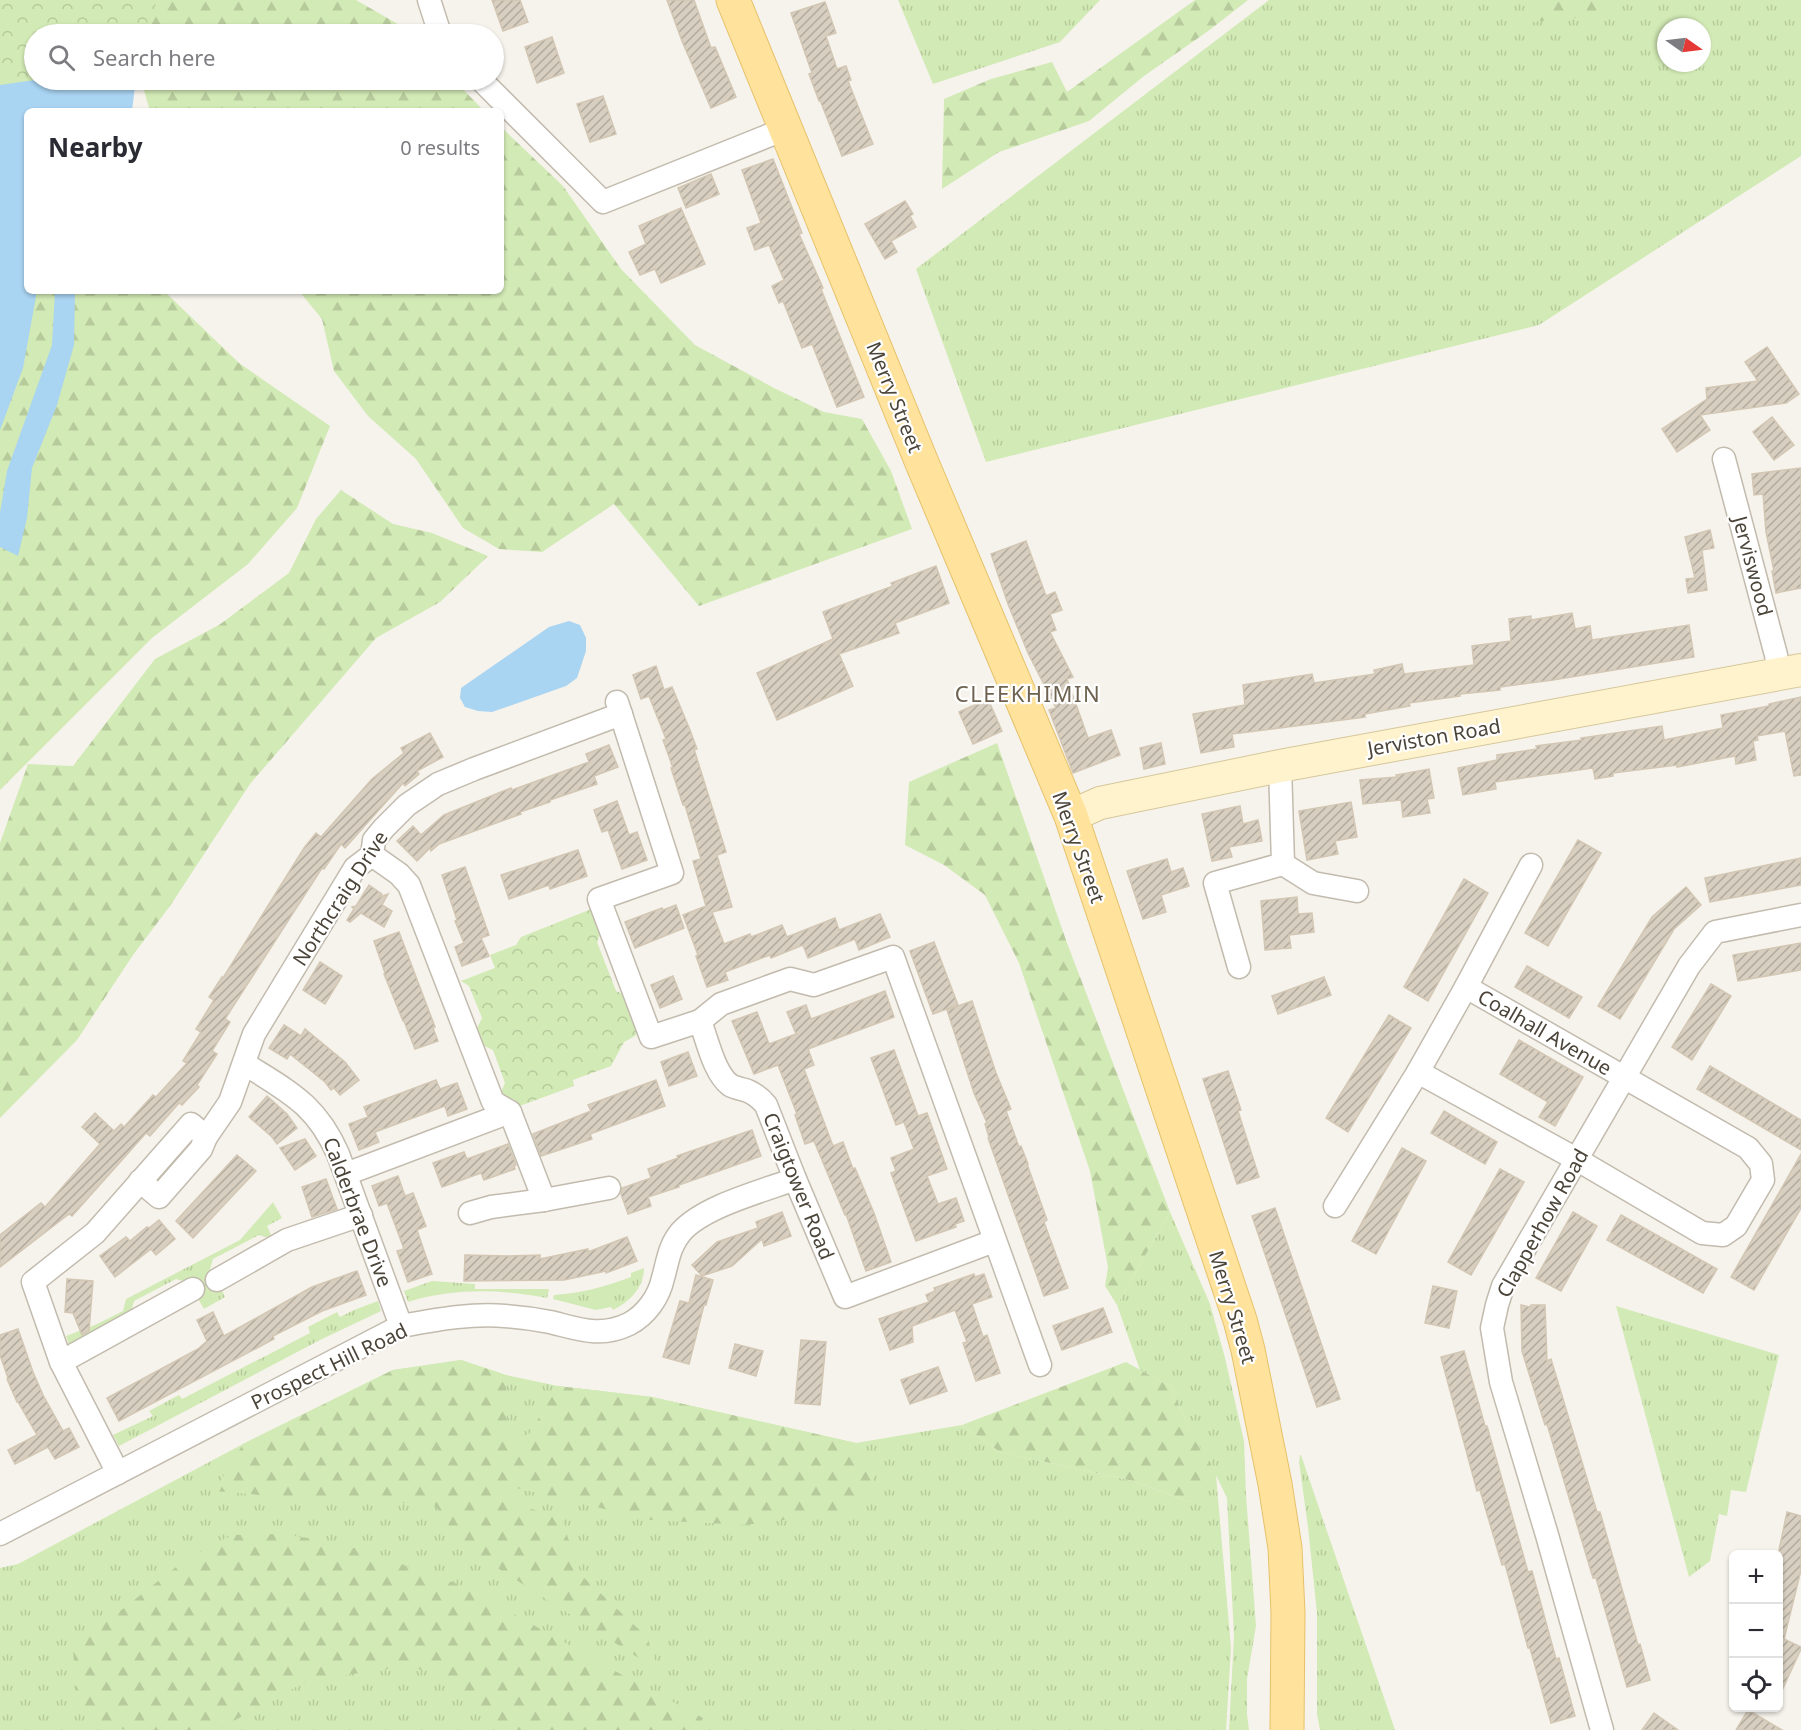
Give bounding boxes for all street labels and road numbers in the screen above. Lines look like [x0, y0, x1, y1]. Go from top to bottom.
street label: Merry Street [861, 338, 929, 456]
street label: Jerviswood [1726, 511, 1779, 619]
street label: Jerviston Road [1363, 712, 1503, 762]
street label: Merry Street [1046, 787, 1112, 907]
street label: Northcraig Drive [286, 825, 394, 971]
street label: Coalhall Avenue [1473, 983, 1617, 1081]
street label: Craigtower Road [757, 1108, 841, 1264]
street label: Calderbrae Drive [317, 1133, 399, 1291]
street label: Clapperhow Road [1490, 1144, 1594, 1302]
street label: Merry Street [1203, 1247, 1263, 1367]
street label: Prospect Hill Road [246, 1316, 412, 1416]

